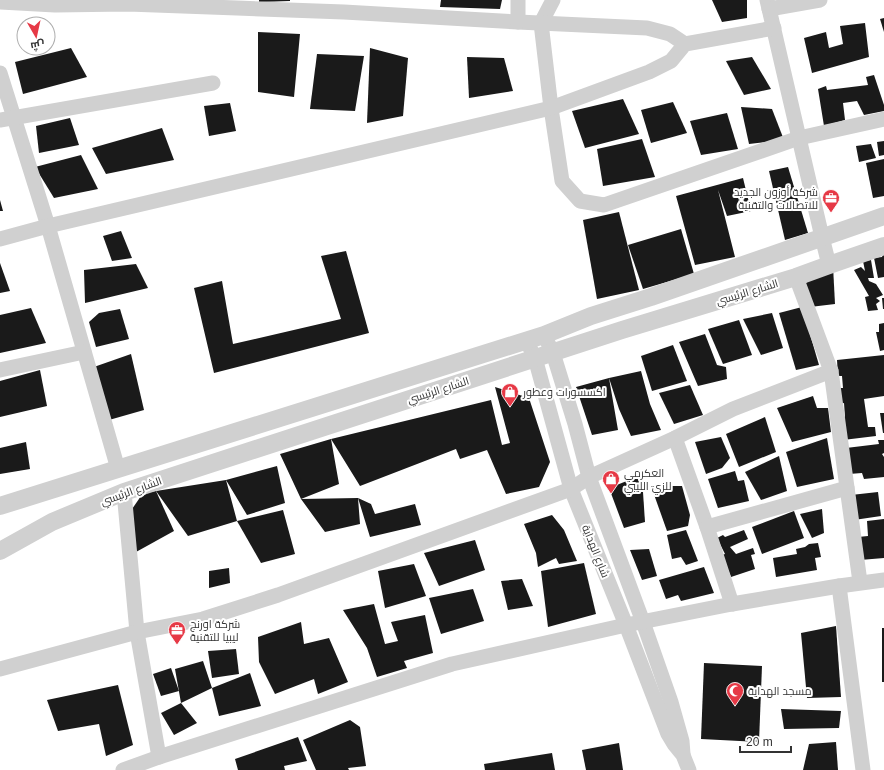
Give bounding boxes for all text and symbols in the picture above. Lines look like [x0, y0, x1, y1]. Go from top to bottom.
north arrow [16, 16, 56, 56]
text: ش [29, 38, 45, 53]
place label: شركة أوزون الجديد للاتصالات والتقنية [734, 185, 818, 212]
office icon: شركة أوزون الجديد للاتصالات والتقنية [821, 188, 841, 213]
street label: الشارع الرئيسي [715, 277, 780, 309]
street label: الشارع الرئيسي [406, 374, 471, 408]
shop icon: اكسسورات وعطور [500, 382, 520, 407]
place label: اكسسورات وعطور [522, 386, 606, 399]
place label: العكرمي للزي الليبي [624, 467, 671, 495]
shop icon: العكرمي للزي الليبي [601, 469, 621, 494]
street label: الشارع الرئيسي [99, 474, 164, 510]
street label: شارع الهداية [578, 523, 612, 580]
place label: شركة اورنج ليبيا للتقنية [190, 618, 240, 643]
office icon: شركة اورنج ليبيا للتقنية [167, 620, 187, 645]
mosque icon: مسجد الهداية [725, 681, 745, 706]
place label: مسجد الهداية [748, 685, 811, 698]
scale bar [740, 728, 791, 754]
text: 20 m [746, 735, 773, 749]

